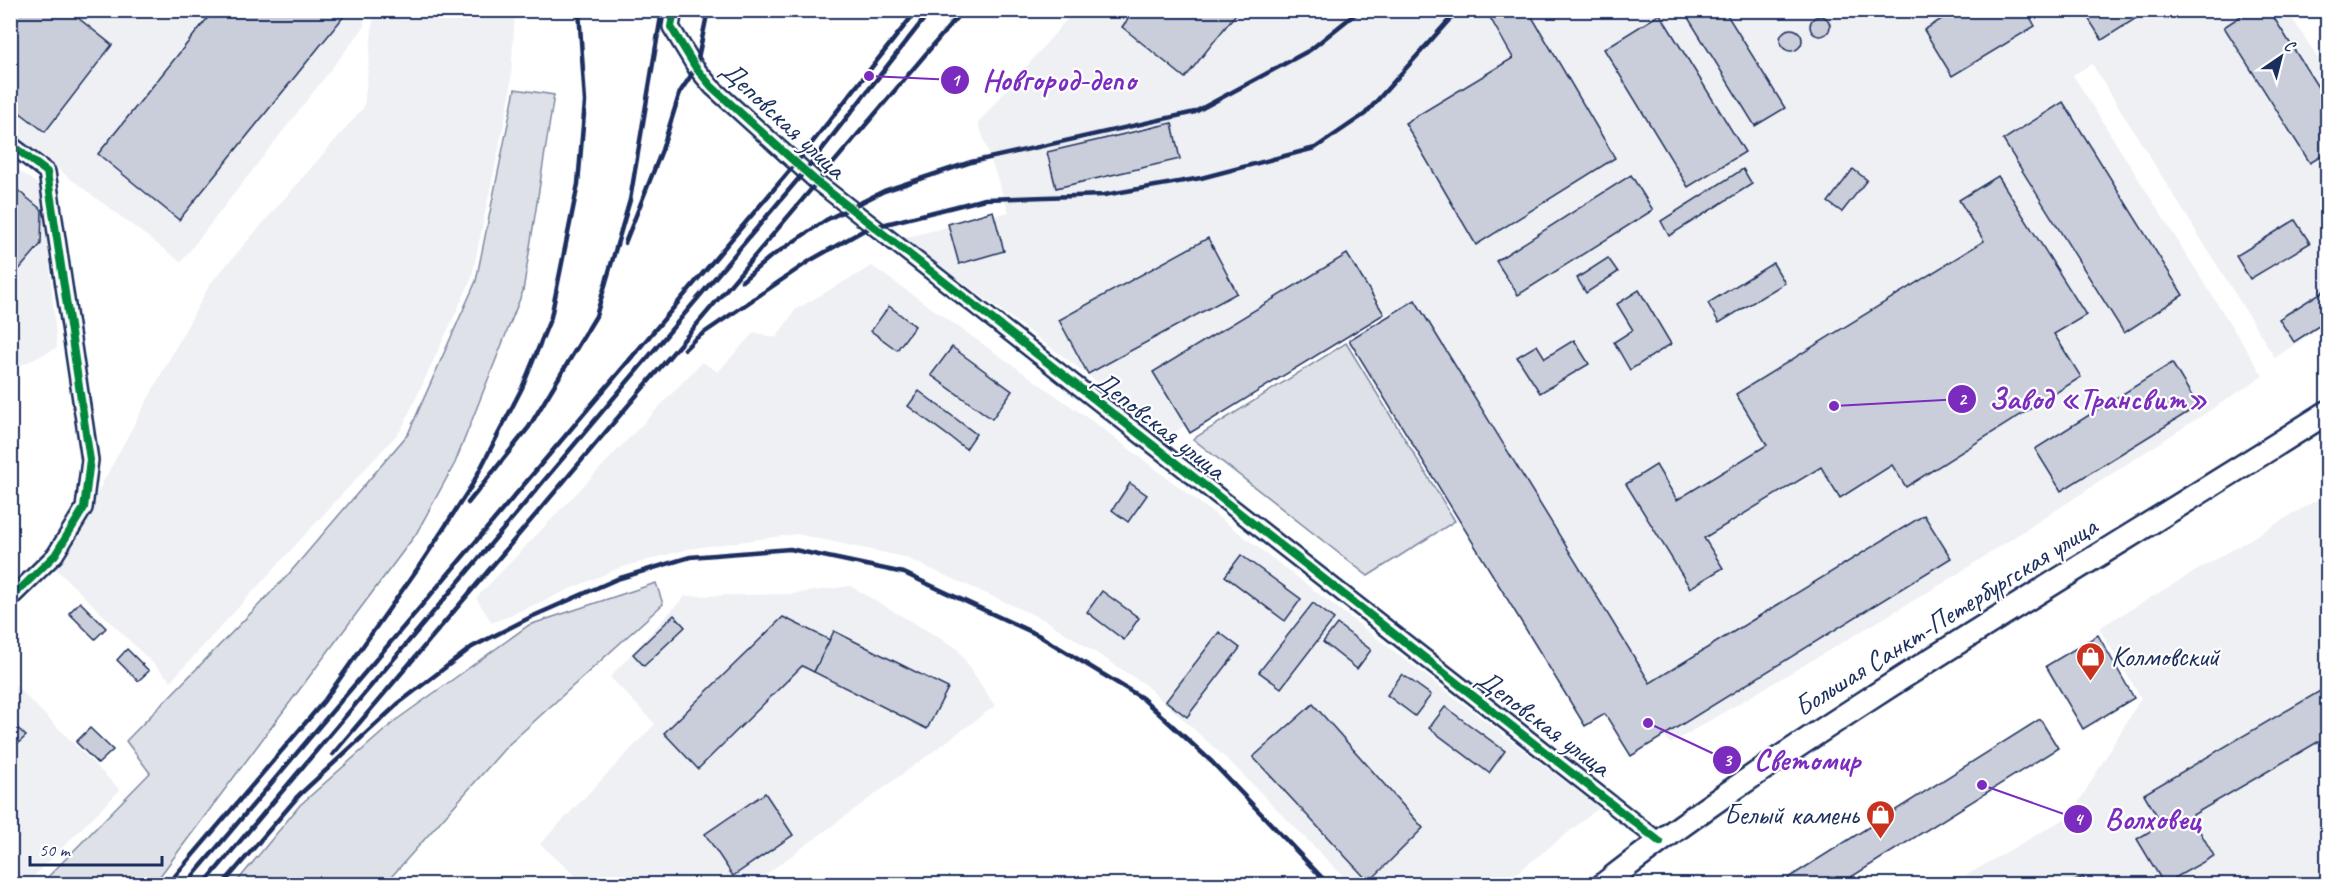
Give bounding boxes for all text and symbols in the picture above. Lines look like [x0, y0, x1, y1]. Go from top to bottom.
north arrow [2251, 27, 2311, 87]
text: С [2280, 35, 2300, 57]
street label: Деповская улица [714, 52, 855, 187]
callout: Новгород-депо [940, 56, 1147, 104]
text: Новгород-депо [982, 61, 1139, 99]
text: 1 [951, 69, 961, 91]
street label: Деповская улица [1086, 362, 1234, 488]
callout: Завод «Трансвит» [1947, 375, 2219, 423]
text: Завод «Трансвит» [1989, 380, 2208, 418]
text: 2 [1958, 388, 1968, 410]
street label: Большая Санкт-Петербургская улица [1787, 508, 2105, 724]
place label: Колмовский [2111, 639, 2221, 674]
shop icon: Колмовский [2074, 640, 2106, 682]
street label: Деповская улица [1470, 661, 1619, 785]
callout: Светомир [1712, 736, 1872, 784]
text: Светомир [1754, 741, 1863, 779]
text: 3 [1723, 749, 1733, 771]
callout: Волховец [2063, 795, 2213, 843]
place label: Белый камень [1724, 797, 1861, 832]
shop icon: Белый камень [1864, 798, 1896, 840]
text: Волховец [2105, 800, 2203, 838]
text: 4 [2074, 808, 2084, 830]
scale bar [30, 829, 162, 867]
text: 50 m [39, 839, 72, 861]

